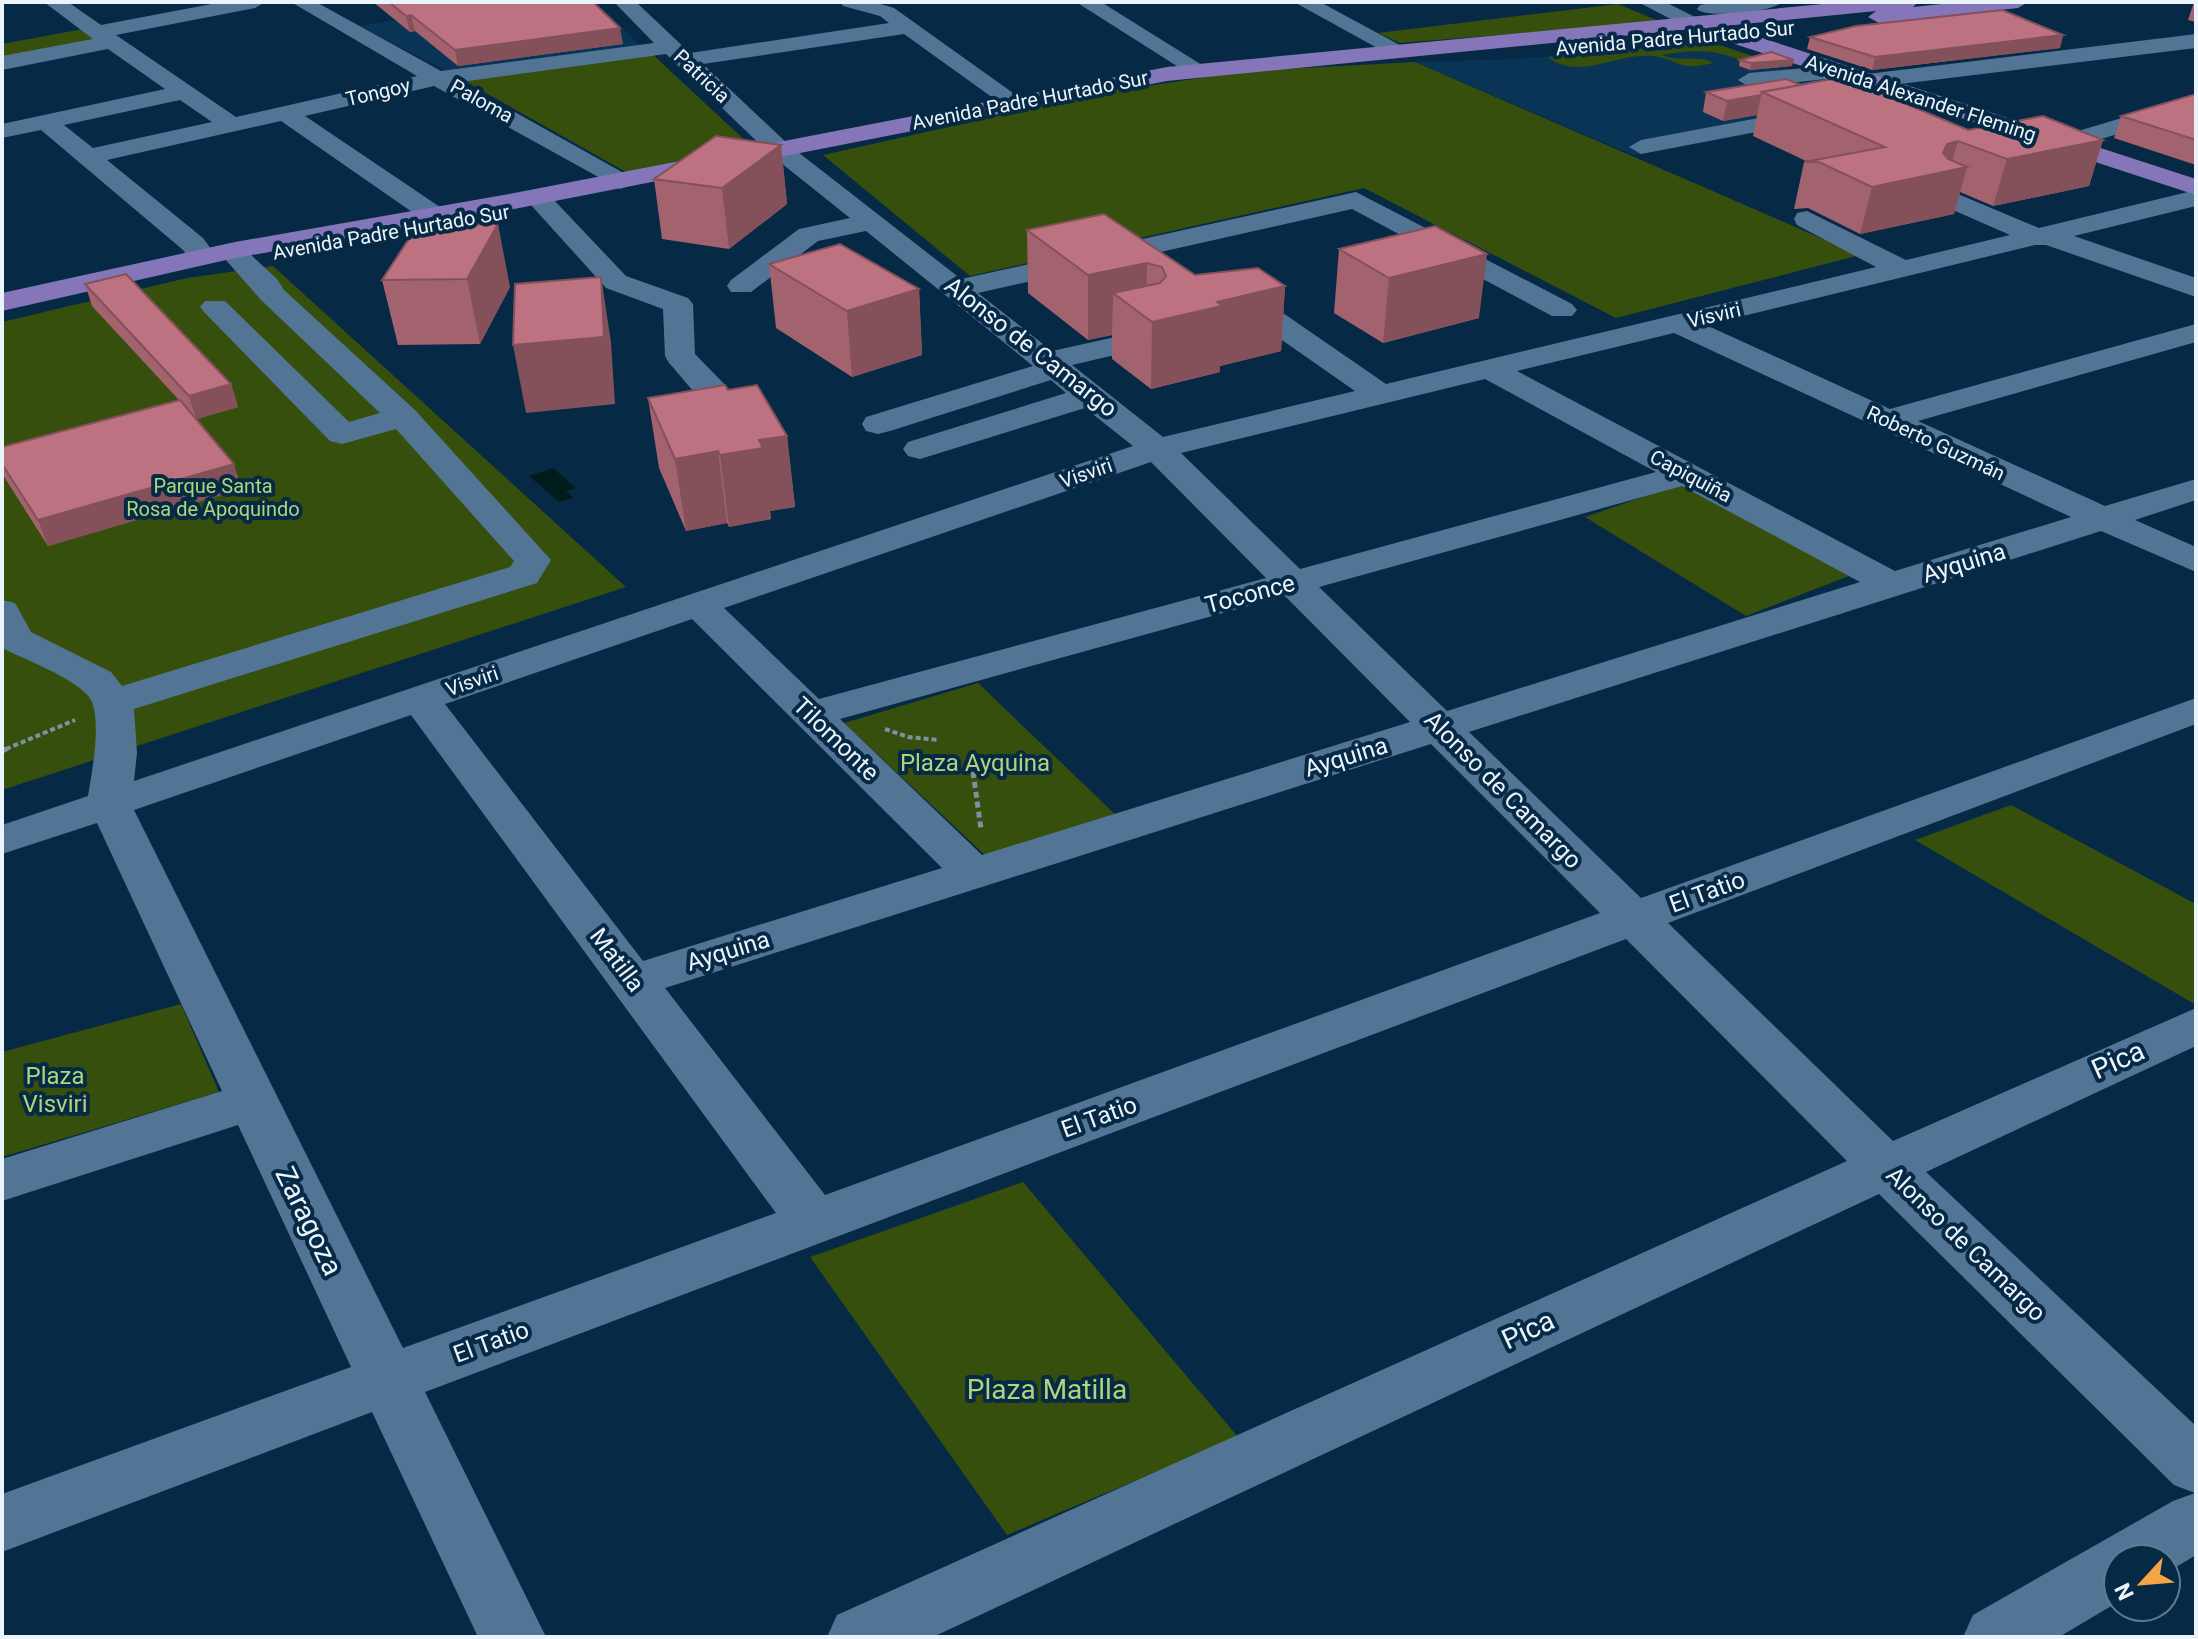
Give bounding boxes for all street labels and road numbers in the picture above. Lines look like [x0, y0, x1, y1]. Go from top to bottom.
street label: Avenida Padre Hurtado Sur [1554, 16, 1796, 60]
street label: Patricia [669, 44, 735, 108]
street label: Avenida Alexander Fleming [1803, 49, 2039, 147]
street label: Avenida Padre Hurtado Sur [910, 65, 1150, 135]
street label: Tongoy [343, 73, 413, 111]
street label: Paloma [446, 74, 518, 128]
street label: Avenida Padre Hurtado Sur [271, 199, 511, 265]
street label: Alonso de Camargo [939, 271, 1123, 423]
street label: Visviri [1685, 297, 1743, 333]
street label: Roberto Guzmán [1863, 401, 2009, 485]
street label: Capiquiña [1646, 444, 1736, 508]
street label: Visviri [1057, 453, 1115, 493]
street label: Ayquina [1919, 537, 2009, 589]
street label: Toconce [1202, 569, 1298, 619]
street label: Visviri [443, 661, 501, 701]
street label: Tilomonte [787, 691, 885, 787]
street label: Alonso de Camargo [1419, 706, 1587, 874]
street label: Ayquina [1301, 731, 1391, 783]
street label: El Tatio [1665, 865, 1749, 919]
street label: Matilla [584, 923, 650, 997]
street label: Ayquina [683, 925, 773, 977]
street label: Pica [2086, 1034, 2150, 1086]
street label: El Tatio [1057, 1090, 1141, 1144]
street label: Zaragoza [269, 1161, 349, 1281]
street label: Alonso de Camargo [1881, 1161, 2051, 1327]
street label: Pica [1496, 1304, 1560, 1356]
street label: El Tatio [449, 1315, 533, 1369]

